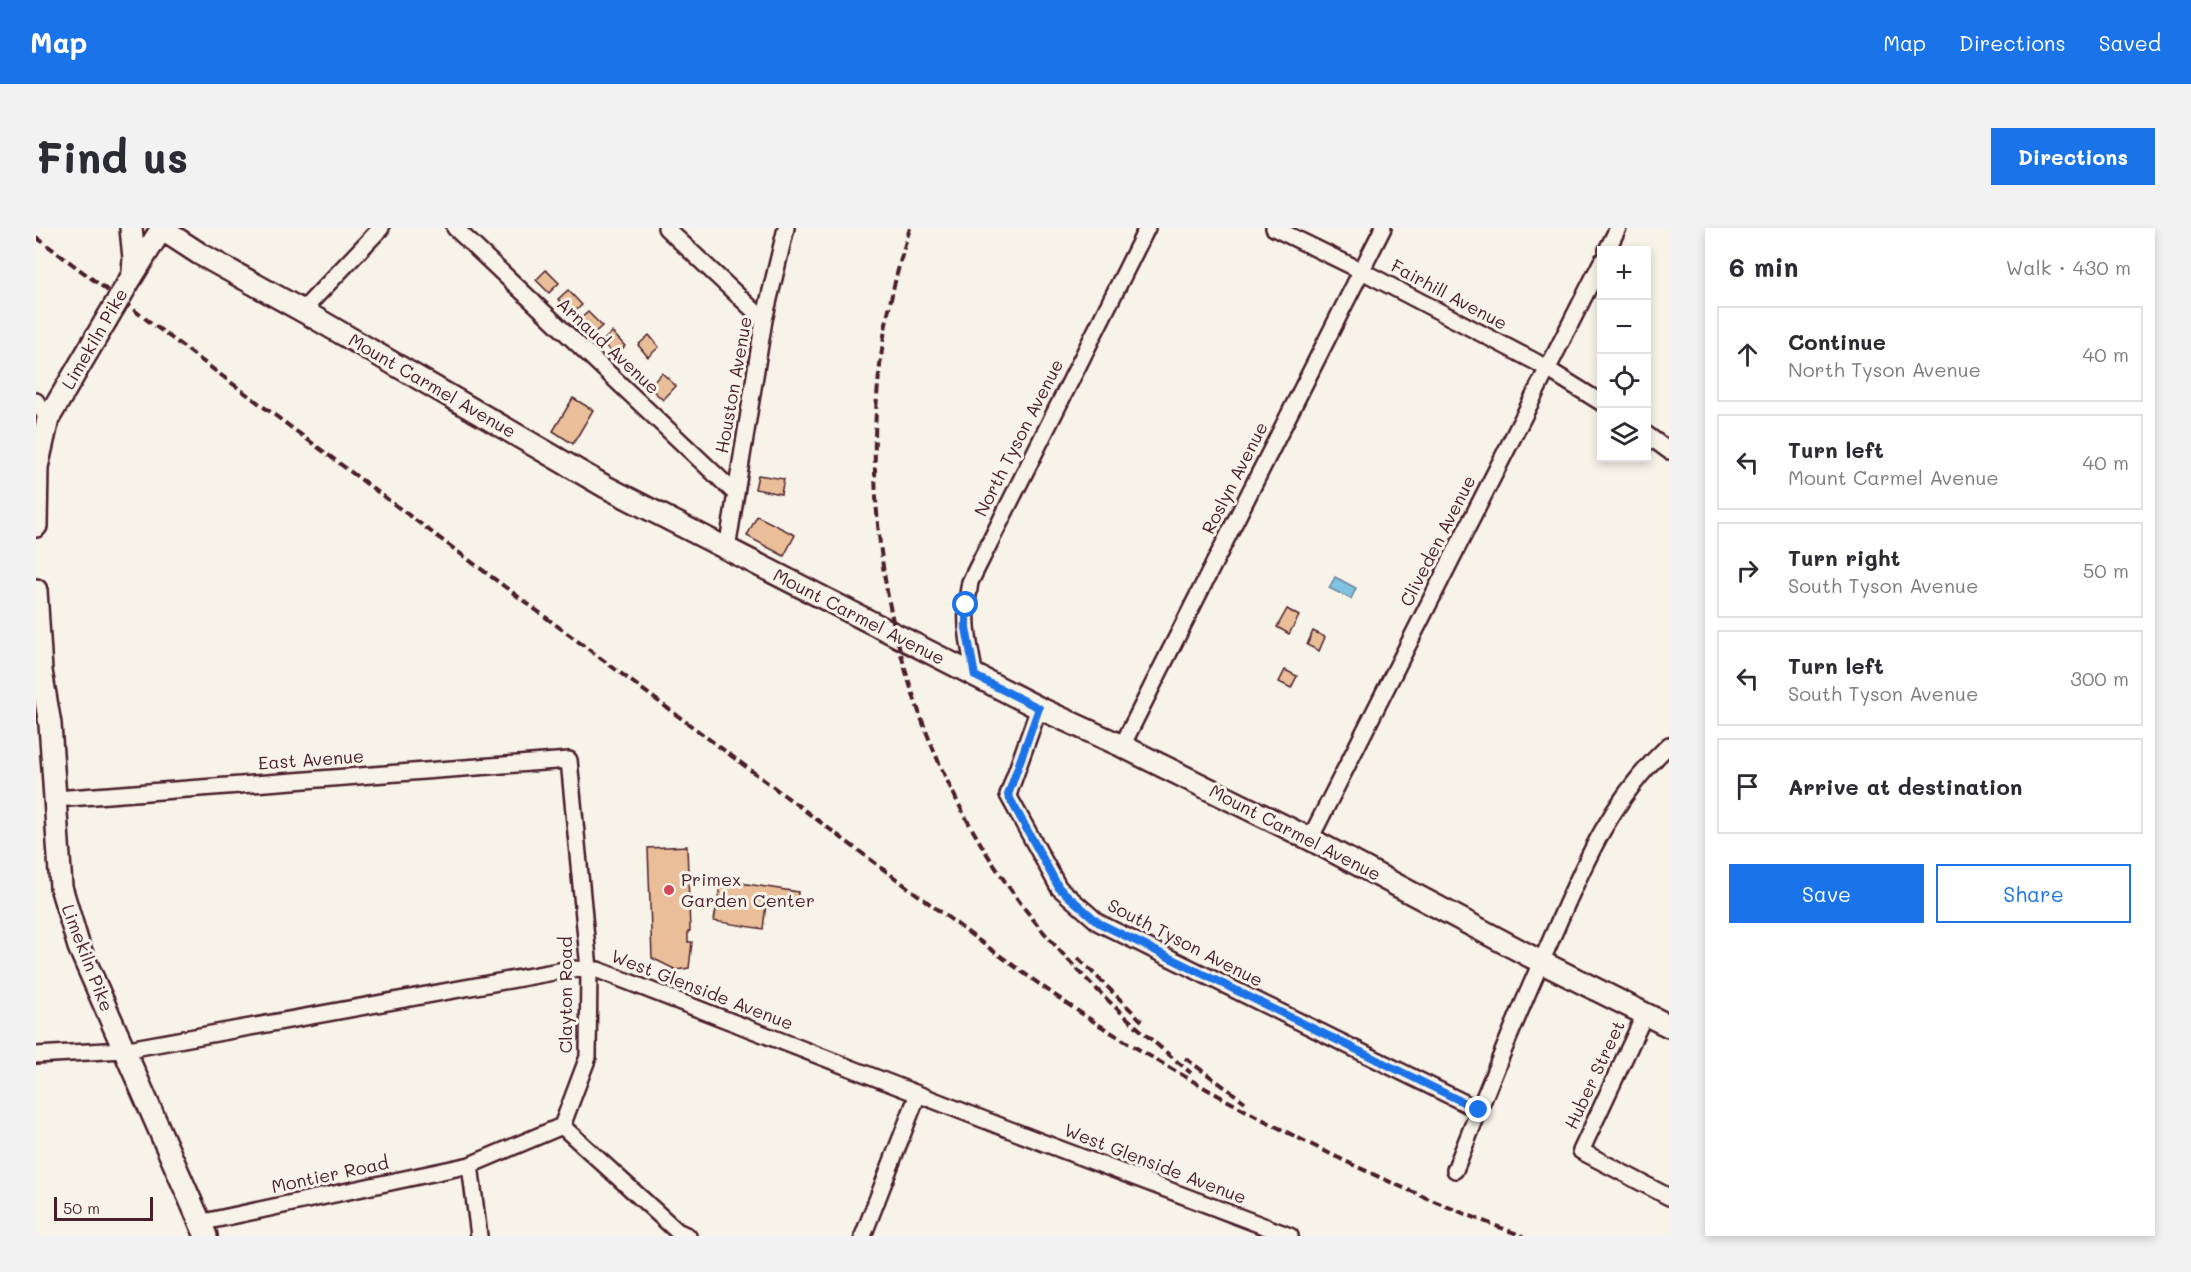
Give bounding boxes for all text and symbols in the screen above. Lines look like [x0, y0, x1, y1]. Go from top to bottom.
text: Map [30, 24, 87, 60]
text: Map [1883, 29, 1926, 56]
text: Directions [1959, 29, 2066, 56]
text: Saved [2099, 29, 2161, 56]
button: Directions [1991, 128, 2155, 185]
text: Find us [36, 129, 188, 184]
map controls [1597, 246, 1651, 462]
button: + [1597, 246, 1651, 300]
text: 6 min [1729, 250, 1798, 284]
street label: Fairhill Avenue [1387, 253, 1512, 335]
text: Walk · 430 m [2006, 254, 2131, 280]
street label: Limekiln Pike [55, 284, 133, 393]
street label: Arnaud Avenue [552, 291, 665, 399]
button: − [1597, 300, 1651, 354]
street label: Houston Avenue [709, 314, 757, 455]
street label: Mount Carmel Avenue [344, 327, 521, 443]
text: Continue [1788, 327, 1886, 356]
icon: ahead [1731, 338, 1764, 371]
text: 40 m [2083, 341, 2129, 367]
button: locate [1597, 354, 1651, 408]
street label: North Tyson Avenue [968, 355, 1068, 520]
text: North Tyson Avenue [1788, 356, 1981, 382]
button: layers [1597, 408, 1651, 462]
street label: Roslyn Avenue [1196, 417, 1273, 538]
text: Turn left [1788, 435, 1884, 464]
icon: left [1731, 446, 1764, 479]
text: 40 m [2083, 449, 2129, 475]
text: Mount Carmel Avenue [1788, 464, 1999, 490]
street label: Cliveden Avenue [1394, 471, 1481, 610]
text: Turn right [1788, 543, 1900, 572]
icon: right [1731, 554, 1764, 587]
text: 50 m [2083, 557, 2129, 583]
street label: Mount Carmel Avenue [770, 562, 949, 670]
text: South Tyson Avenue [1788, 572, 1978, 598]
route start [952, 591, 978, 617]
text: Turn left [1788, 651, 1884, 680]
icon: left [1731, 662, 1764, 695]
text: 300 m [2070, 665, 2129, 691]
text: South Tyson Avenue [1788, 680, 1978, 706]
street label: East Avenue [257, 743, 365, 775]
icon: arrive [1731, 770, 1764, 803]
text: Arrive at destination [1788, 772, 2023, 801]
street label: Mount Carmel Avenue [1206, 778, 1385, 886]
button: Save [1729, 864, 1924, 923]
button: Share [1936, 864, 2131, 923]
place label: Primex Garden Center [681, 867, 815, 912]
marker: Primex Garden Center [662, 883, 676, 897]
street label: South Tyson Avenue [1104, 893, 1267, 992]
street label: Limekiln Pike [56, 901, 119, 1015]
street label: Clayton Road [553, 936, 577, 1054]
street label: West Glenside Avenue [608, 943, 797, 1035]
street label: Huber Street [1558, 1016, 1630, 1133]
route end [1465, 1096, 1491, 1122]
street label: West Glenside Avenue [1061, 1117, 1250, 1209]
street label: Montier Road [269, 1150, 391, 1198]
scale bar [54, 1194, 153, 1222]
text: 50 m [63, 1197, 100, 1218]

